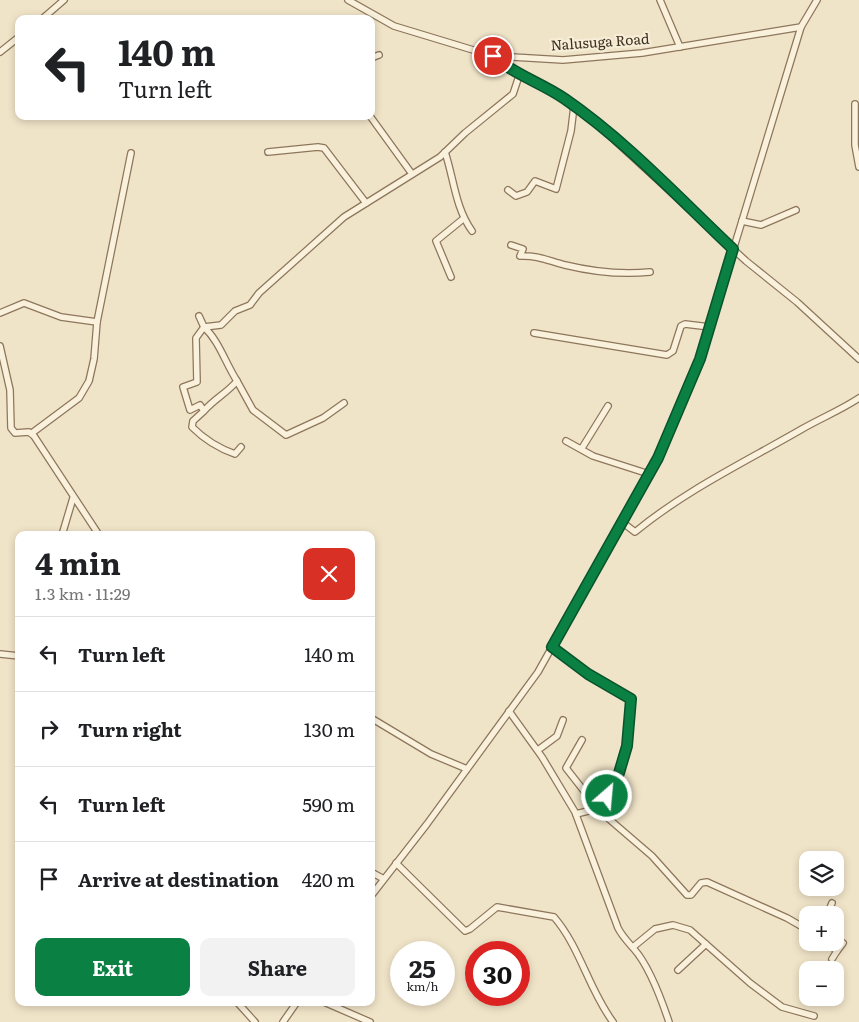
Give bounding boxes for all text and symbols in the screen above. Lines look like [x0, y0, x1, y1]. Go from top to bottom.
text: 140 m [118, 25, 216, 77]
street label: Nalusuga Road [550, 28, 650, 54]
icon: left [35, 35, 100, 100]
pin [472, 35, 514, 77]
icon: arrive [479, 42, 507, 70]
text: Turn left [118, 72, 212, 105]
text: 4 min [35, 540, 121, 584]
button: close [303, 548, 355, 600]
text: 1.3 km · 11:29 [35, 581, 130, 605]
icon: left [35, 640, 63, 668]
text: Turn left [78, 640, 165, 668]
text: 140 m [304, 640, 355, 668]
icon: right [35, 715, 63, 743]
text: Turn right [78, 715, 182, 743]
text: 130 m [304, 715, 355, 743]
position arrow [580, 769, 632, 821]
icon: left [35, 790, 63, 818]
text: Turn left [78, 790, 165, 818]
text: 590 m [302, 790, 355, 818]
map controls [799, 851, 844, 1006]
button: layers [799, 851, 844, 896]
icon: arrive [35, 865, 63, 893]
text: Arrive at destination [78, 865, 279, 893]
text: 420 m [302, 865, 355, 893]
button: + [799, 906, 844, 951]
button: Exit [35, 938, 190, 996]
button: Share [200, 938, 355, 996]
speed limit sign: 30 [465, 941, 530, 1006]
text: 25 [409, 949, 436, 986]
button: − [799, 961, 844, 1006]
text: km/h [407, 977, 438, 995]

